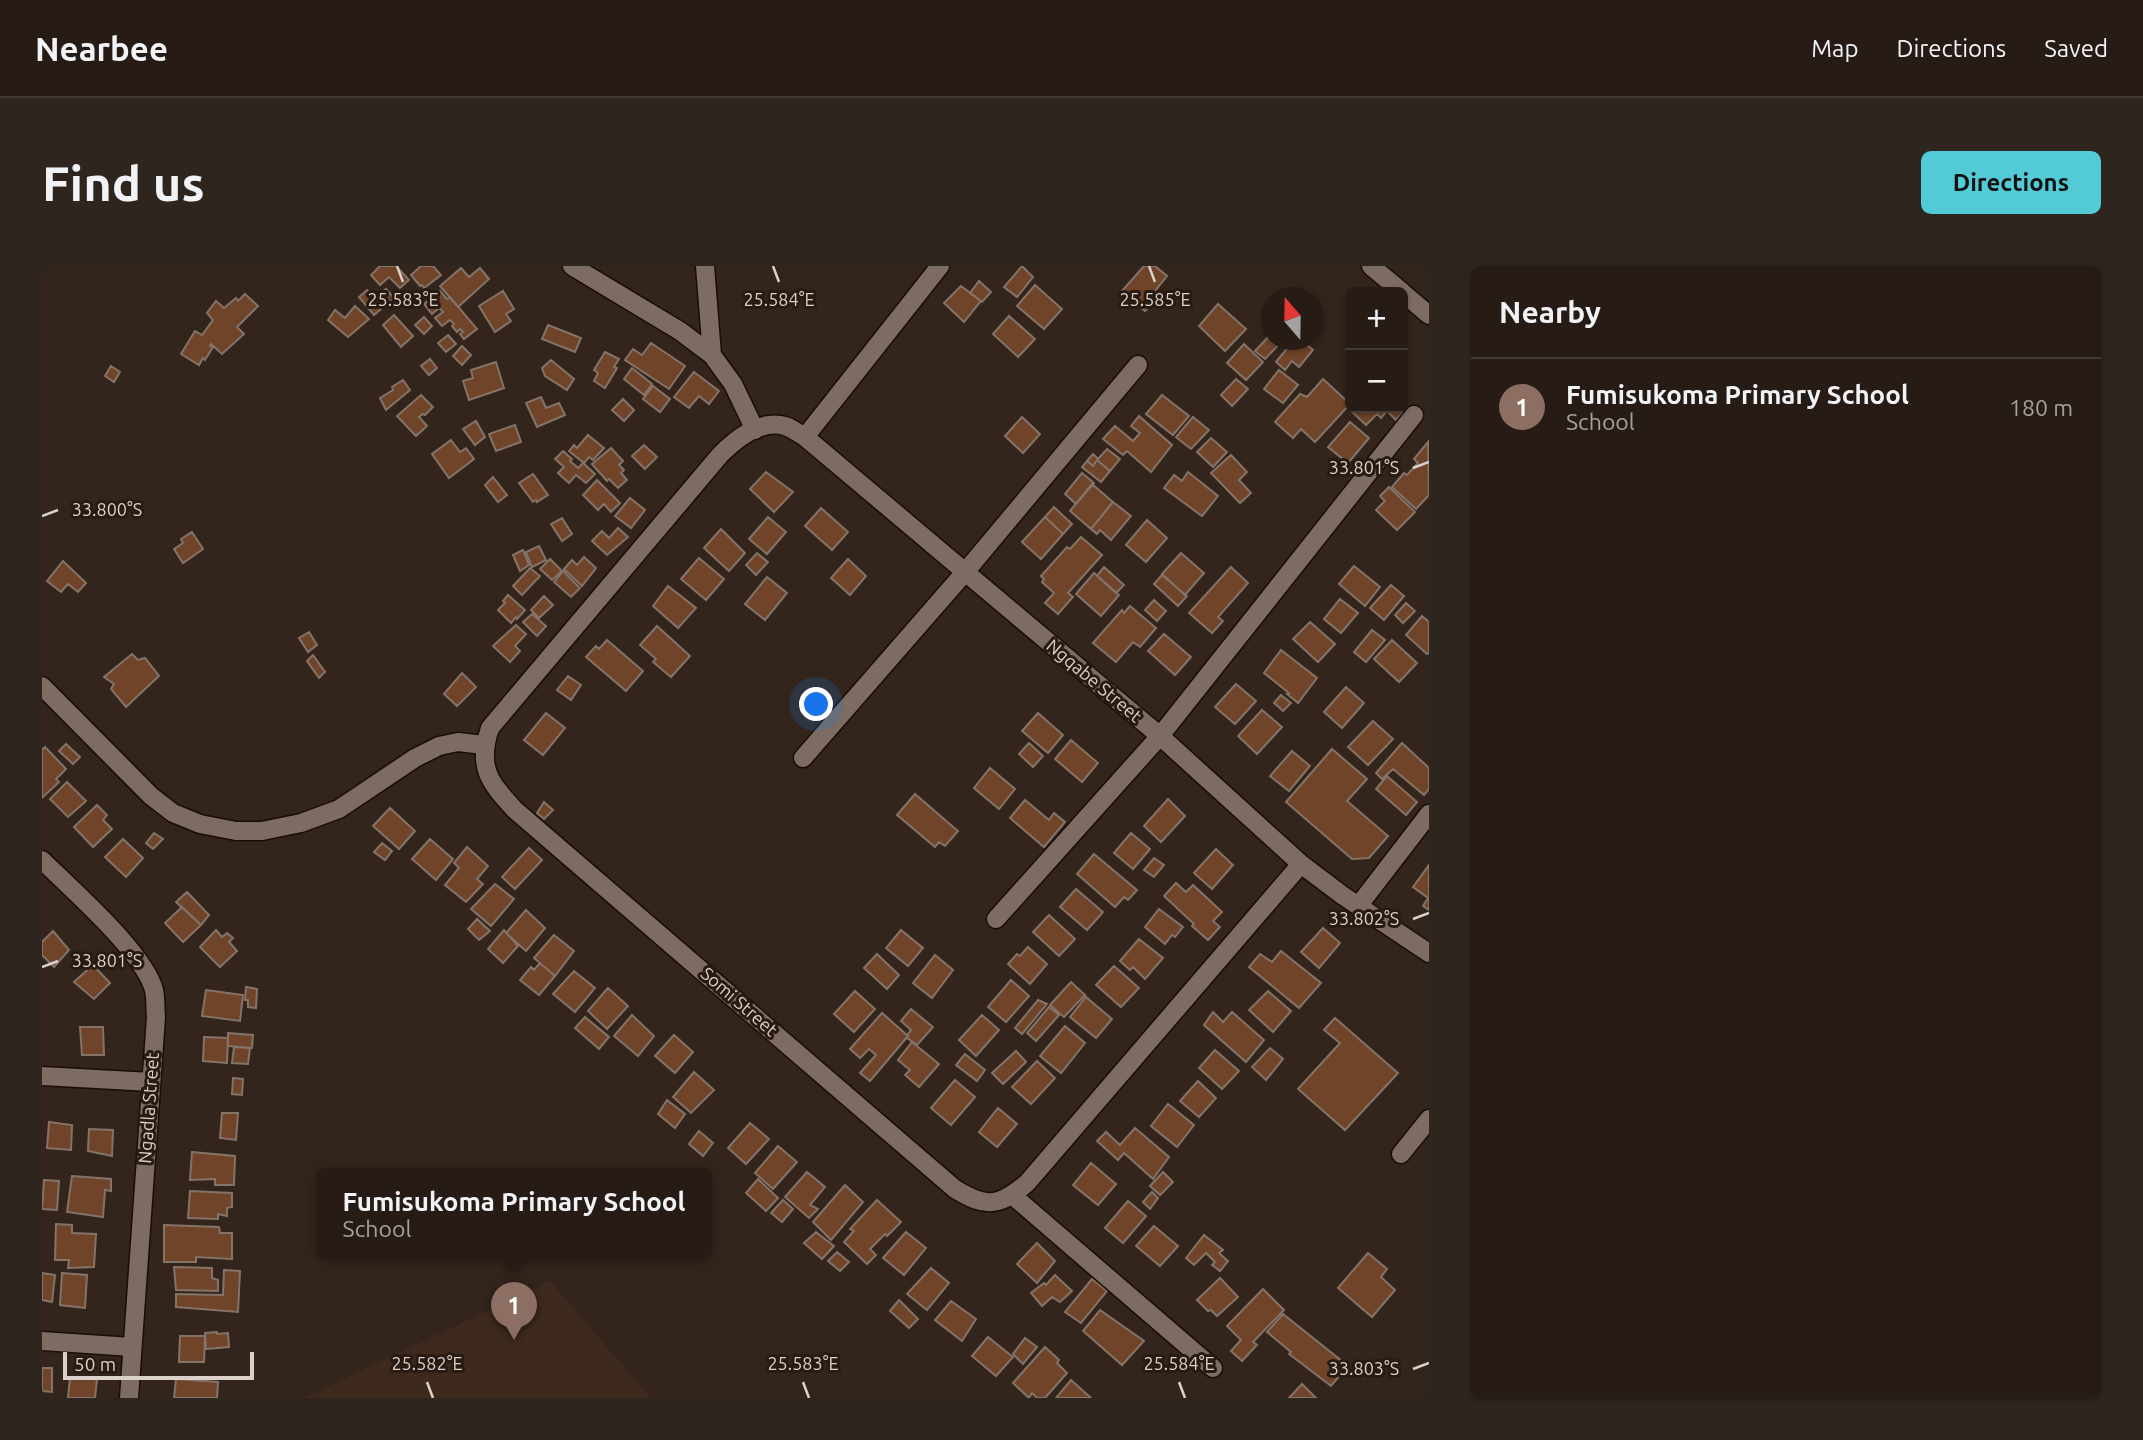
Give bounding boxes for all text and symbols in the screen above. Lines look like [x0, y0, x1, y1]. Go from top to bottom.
text: Nearbee [35, 30, 168, 67]
text: Map [1811, 35, 1858, 62]
text: Directions [1896, 35, 2006, 62]
text: Saved [2044, 35, 2108, 62]
button: Directions [1921, 151, 2101, 214]
text: Find us [42, 155, 205, 210]
north arrow [1261, 287, 1324, 350]
map controls [1345, 287, 1408, 413]
button: + [1345, 287, 1408, 350]
text: 25.583°E [367, 289, 439, 309]
text: 25.584°E [743, 289, 815, 309]
text: 25.585°E [1119, 289, 1191, 309]
text: Nearby [1499, 295, 1601, 329]
button: − [1345, 350, 1408, 413]
text: Fumisukoma Primary School [1566, 380, 1909, 409]
text: 1 [1516, 395, 1528, 420]
text: 180 m [2009, 395, 2073, 420]
text: School [1566, 409, 1635, 434]
text: 33.801°S [1329, 457, 1399, 477]
text: 33.800°S [72, 499, 142, 519]
street label: Ngqabe Street [1043, 635, 1146, 726]
your location [799, 687, 833, 721]
text: 33.802°S [1329, 908, 1399, 928]
text: 33.801°S [72, 950, 142, 970]
street label: Somi Street [698, 963, 782, 1040]
street label: Ngadla Street [134, 1052, 162, 1164]
popup [316, 1168, 712, 1259]
text: Fumisukoma Primary School [343, 1187, 685, 1216]
text: School [343, 1216, 411, 1241]
pin: 1 [491, 1282, 537, 1340]
scale bar [63, 1349, 254, 1381]
text: 50 m [74, 1353, 116, 1375]
text: 25.582°E [391, 1353, 463, 1373]
text: 25.583°E [767, 1353, 839, 1373]
text: 25.584°E [1143, 1353, 1215, 1373]
text: 33.803°S [1329, 1358, 1399, 1378]

